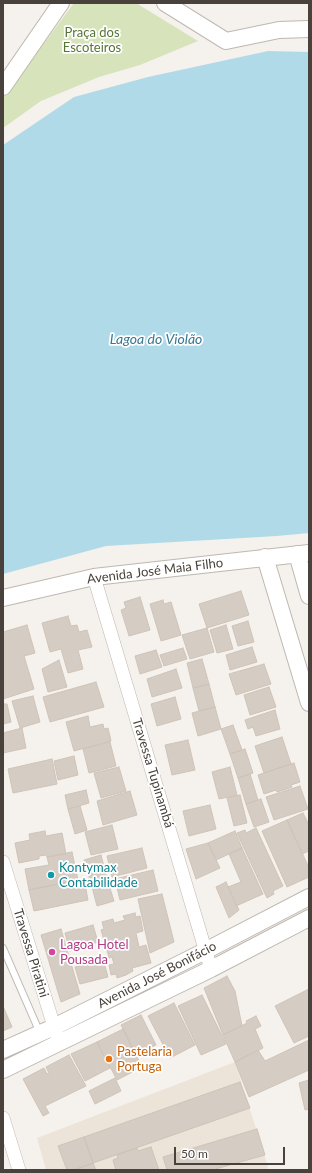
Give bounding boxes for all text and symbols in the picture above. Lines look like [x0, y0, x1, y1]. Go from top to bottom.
park label: Praça dos Escoteiros [63, 25, 121, 56]
water label: Lagoa do Violão [110, 331, 202, 347]
street label: Avenida José Maia Filho [86, 555, 224, 587]
street label: Travessa Tupinambá [129, 716, 177, 830]
place label: Kontymax Contabilidade [59, 860, 138, 891]
marker: Kontymax Contabilidade [46, 870, 56, 880]
street label: Travessa Piratini [10, 907, 52, 999]
place label: Lagoa Hotel Pousada [60, 937, 128, 968]
street label: Avenida José Bonifácio [95, 938, 219, 1012]
marker: Lagoa Hotel Pousada [47, 947, 57, 957]
place label: Pastelaria Portuga [117, 1044, 172, 1075]
marker: Pastelaria Portuga [104, 1054, 114, 1064]
scale bar [176, 1139, 287, 1165]
text: 50 m [181, 1146, 208, 1161]

